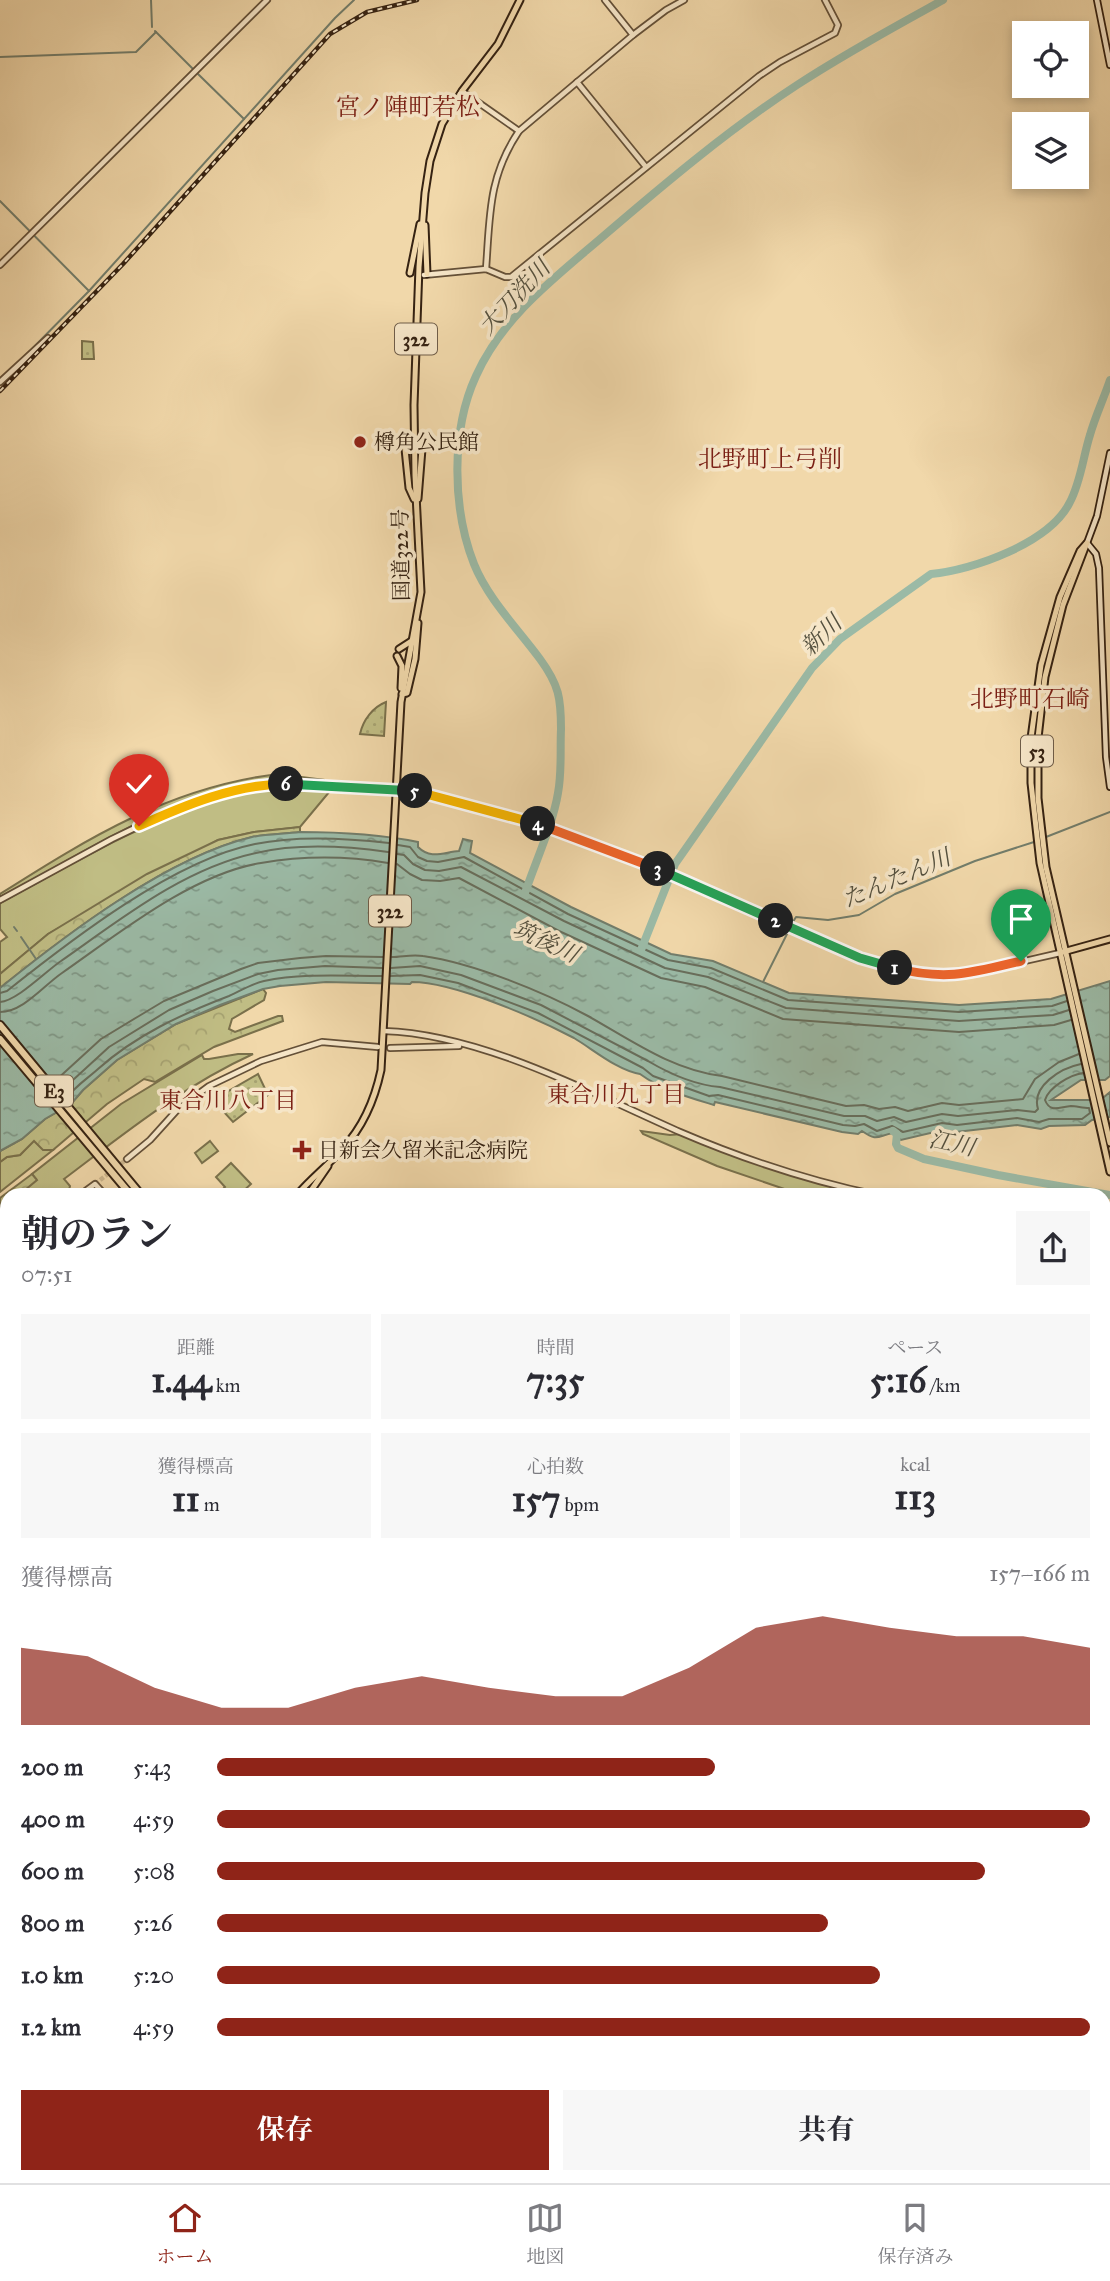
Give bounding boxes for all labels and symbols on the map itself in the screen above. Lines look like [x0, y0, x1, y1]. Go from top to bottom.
district label: 宮ノ陣町若松 [336, 92, 480, 122]
water label: 大刀洗川 [472, 252, 558, 340]
road number: 322 [395, 324, 437, 354]
place label: 樽角公民館 [374, 429, 479, 455]
marker: 樽角公民館 [352, 434, 368, 450]
district label: 北野町上弓削 [698, 444, 842, 474]
street label: 国道322号 [387, 509, 415, 601]
water label: 新川 [795, 607, 849, 661]
district label: 北野町石崎 [970, 684, 1090, 714]
road number: 53 [1021, 736, 1053, 766]
pin [109, 754, 169, 826]
pin: 6 [268, 766, 304, 802]
pin: 5 [398, 774, 432, 808]
pin: 4 [520, 806, 556, 842]
water label: たんたん川 [838, 841, 957, 913]
pin: 3 [640, 852, 676, 886]
pin [991, 889, 1051, 961]
road number: 322 [369, 896, 411, 926]
pin: 2 [758, 904, 794, 939]
water label: 筑後川 [509, 914, 586, 970]
pin: 1 [878, 950, 912, 986]
road number: E3 [35, 1076, 73, 1106]
district label: 東合川九丁目 [547, 1080, 685, 1108]
district label: 東合川八丁目 [159, 1086, 297, 1114]
water label: 江川 [927, 1125, 980, 1162]
place label: 日新会久留米記念病院 [318, 1137, 528, 1163]
marker: 日新会久留米記念病院 [292, 1140, 312, 1160]

